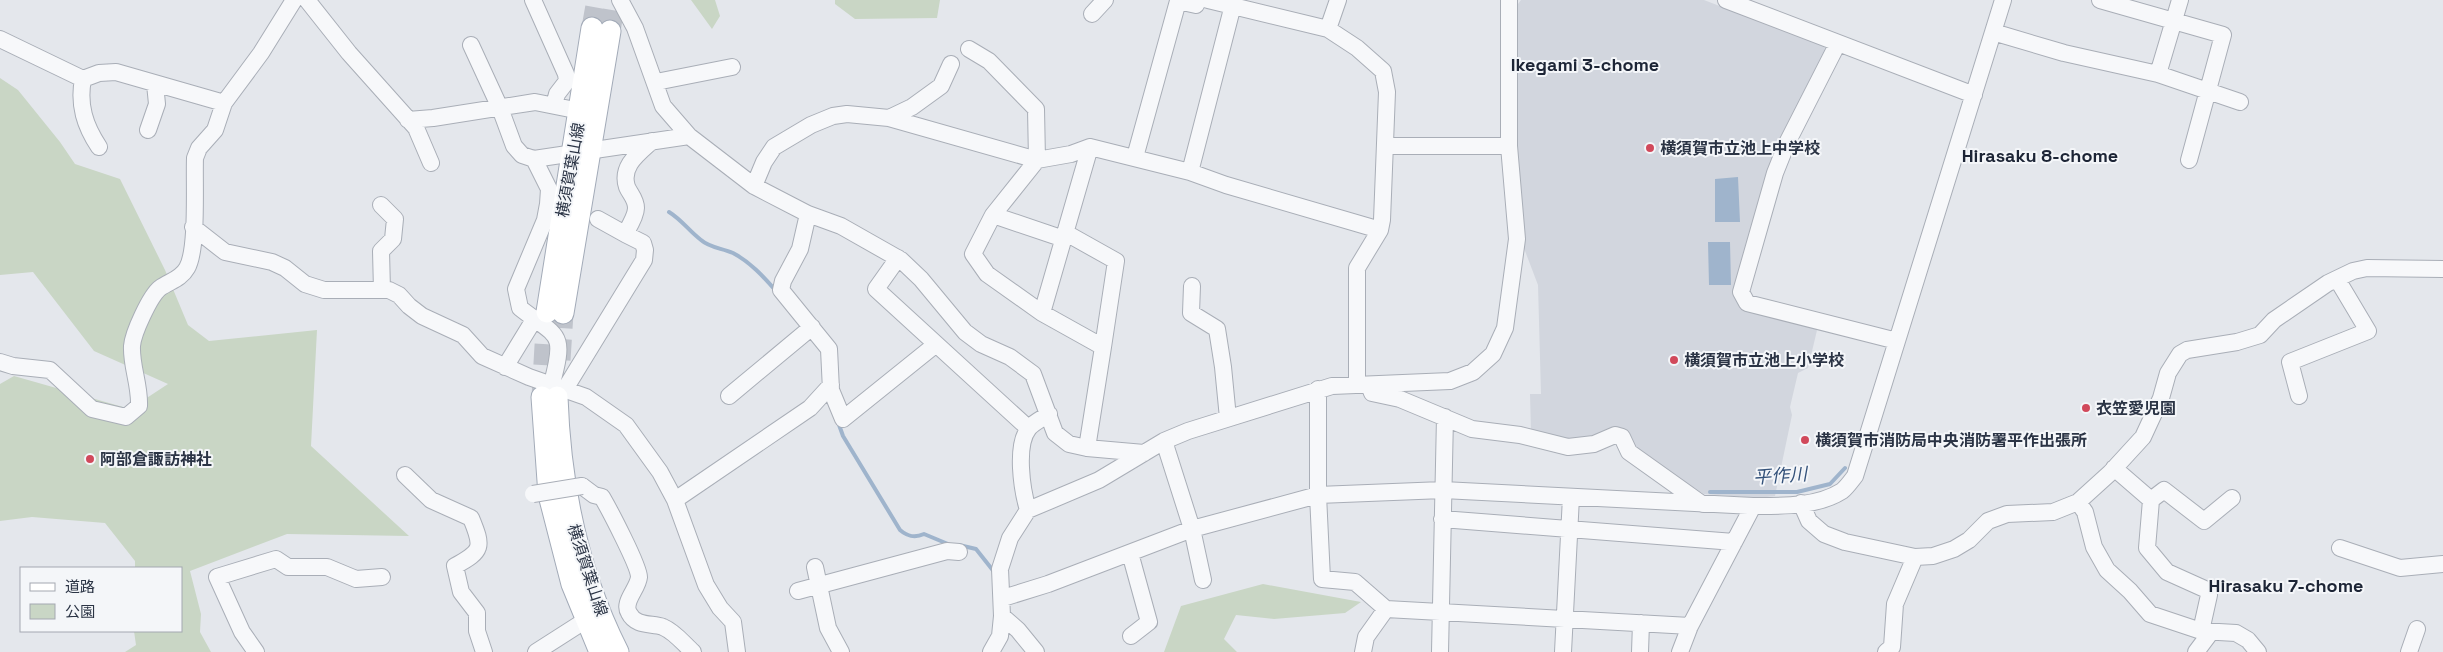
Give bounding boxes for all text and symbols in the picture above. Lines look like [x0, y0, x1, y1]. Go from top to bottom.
district label: Ikegami 3-chome [1511, 53, 1659, 76]
street label: 横須賀葉山線 [552, 121, 589, 219]
place label: 横須賀市立池上中学校 [1660, 138, 1820, 159]
marker: 横須賀市立池上中学校 [1644, 142, 1656, 154]
district label: Hirasaku 8-chome [1962, 144, 2118, 167]
place label: 横須賀市立池上小学校 [1684, 350, 1844, 371]
marker: 横須賀市立池上小学校 [1668, 354, 1680, 366]
place label: 衣笠愛児園 [2096, 398, 2176, 419]
marker: 衣笠愛児園 [2080, 402, 2092, 414]
place label: 横須賀市消防局中央消防署平作出張所 [1815, 430, 2087, 451]
marker: 横須賀市消防局中央消防署平作出張所 [1799, 434, 1811, 446]
place label: 阿部倉諏訪神社 [100, 449, 212, 470]
marker: 阿部倉諏訪神社 [84, 453, 96, 465]
water label: 平作川 [1752, 462, 1810, 489]
street label: 横須賀葉山線 [563, 521, 612, 619]
legend [20, 567, 182, 632]
district label: Hirasaku 7-chome [2209, 574, 2363, 597]
text: 道路 [65, 577, 95, 596]
text: 公園 [65, 602, 95, 621]

